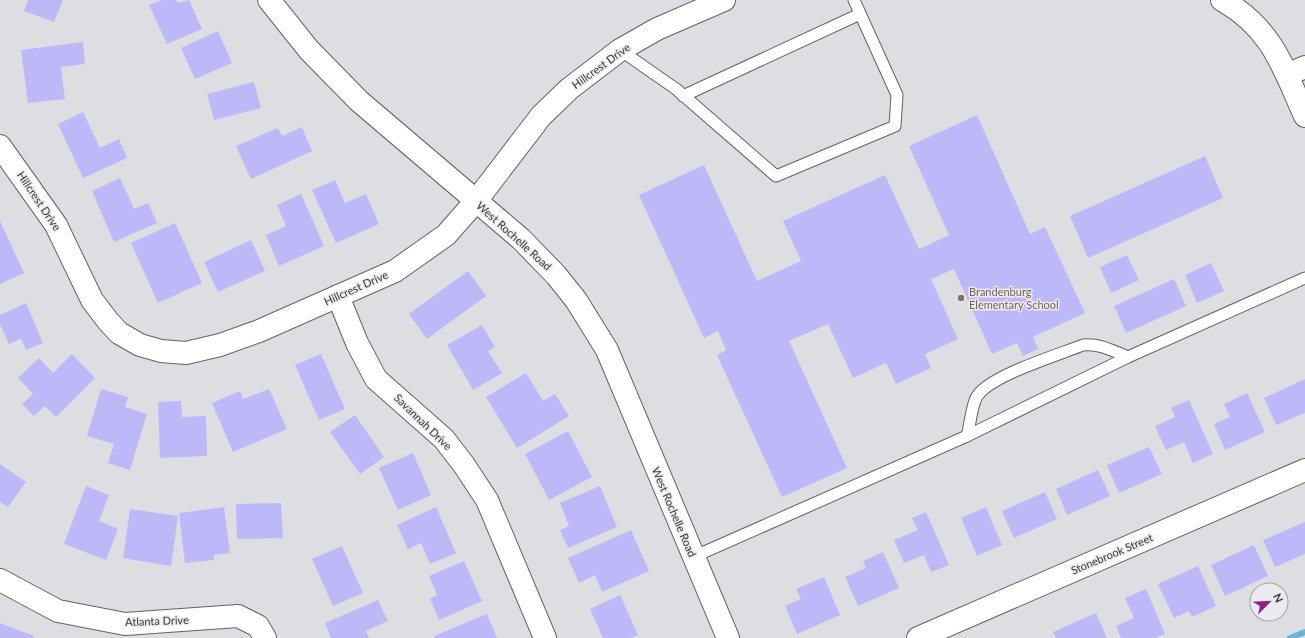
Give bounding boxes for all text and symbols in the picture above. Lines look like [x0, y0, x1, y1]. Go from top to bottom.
street label: Hillcrest Drive [569, 40, 632, 91]
street label: Hillcrest Drive [15, 169, 64, 233]
street label: West Rochelle Road [474, 199, 554, 273]
street label: Hillcrest Drive [322, 268, 390, 307]
place label: Brandenburg Elementary School [969, 285, 1059, 311]
marker: Brandenburg Elementary School [956, 293, 966, 303]
street label: Savannah Drive [392, 391, 455, 453]
street label: West Rochelle Road [650, 465, 699, 559]
street label: Stonebrook Street [1069, 530, 1155, 577]
north arrow [1249, 582, 1289, 622]
text: N [1271, 591, 1286, 604]
street label: Atlanta Drive [125, 613, 189, 628]

